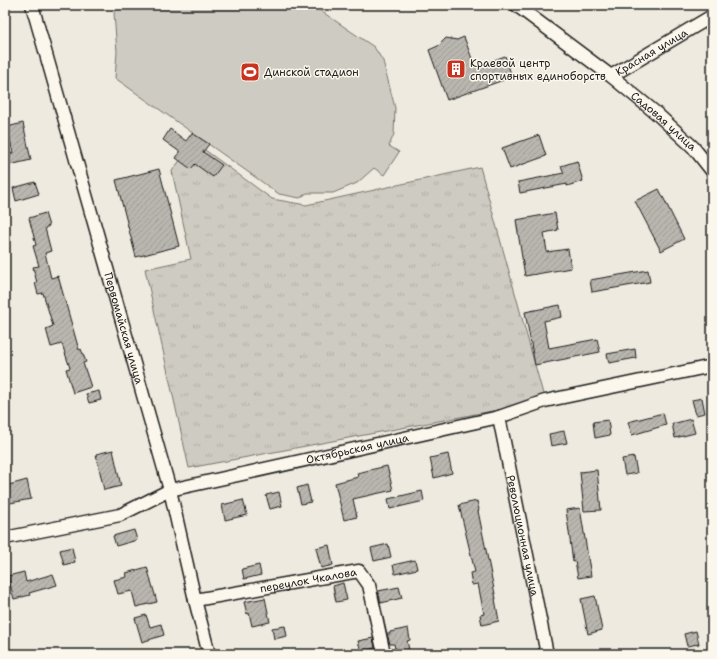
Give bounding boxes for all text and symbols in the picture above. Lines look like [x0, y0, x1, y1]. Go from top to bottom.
street label: Красная улица [613, 25, 691, 80]
place label: Краевой центр спортивных единоборств [470, 56, 606, 84]
building icon: Краевой центр спортивных единоборств [445, 58, 467, 80]
sports icon: Динской стадион [239, 61, 261, 83]
place label: Динской стадион [264, 65, 359, 80]
street label: Садовая улица [628, 88, 700, 155]
street label: Первомайская улица [100, 271, 147, 386]
street label: Октябрьская улица [305, 430, 410, 468]
street label: Революционная улица [503, 474, 542, 598]
street label: переулок Чкалова [259, 565, 358, 596]

